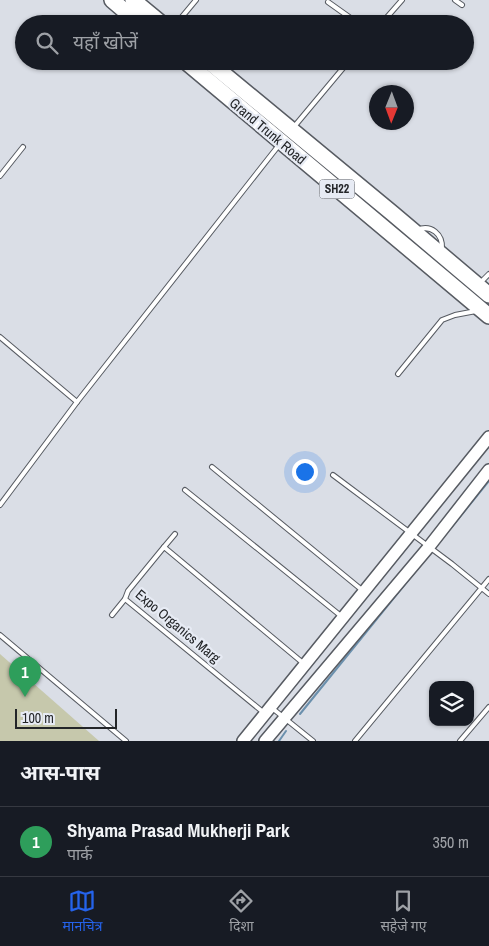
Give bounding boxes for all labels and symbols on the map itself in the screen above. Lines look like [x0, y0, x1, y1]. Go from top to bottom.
north arrow [369, 85, 414, 130]
street label: Grand Trunk Road [226, 94, 310, 168]
road number: SH22 [320, 180, 354, 198]
your location [292, 459, 318, 485]
street label: Expo Organics Marg [132, 585, 225, 667]
pin: 1 [9, 656, 41, 697]
scale bar [15, 706, 118, 729]

